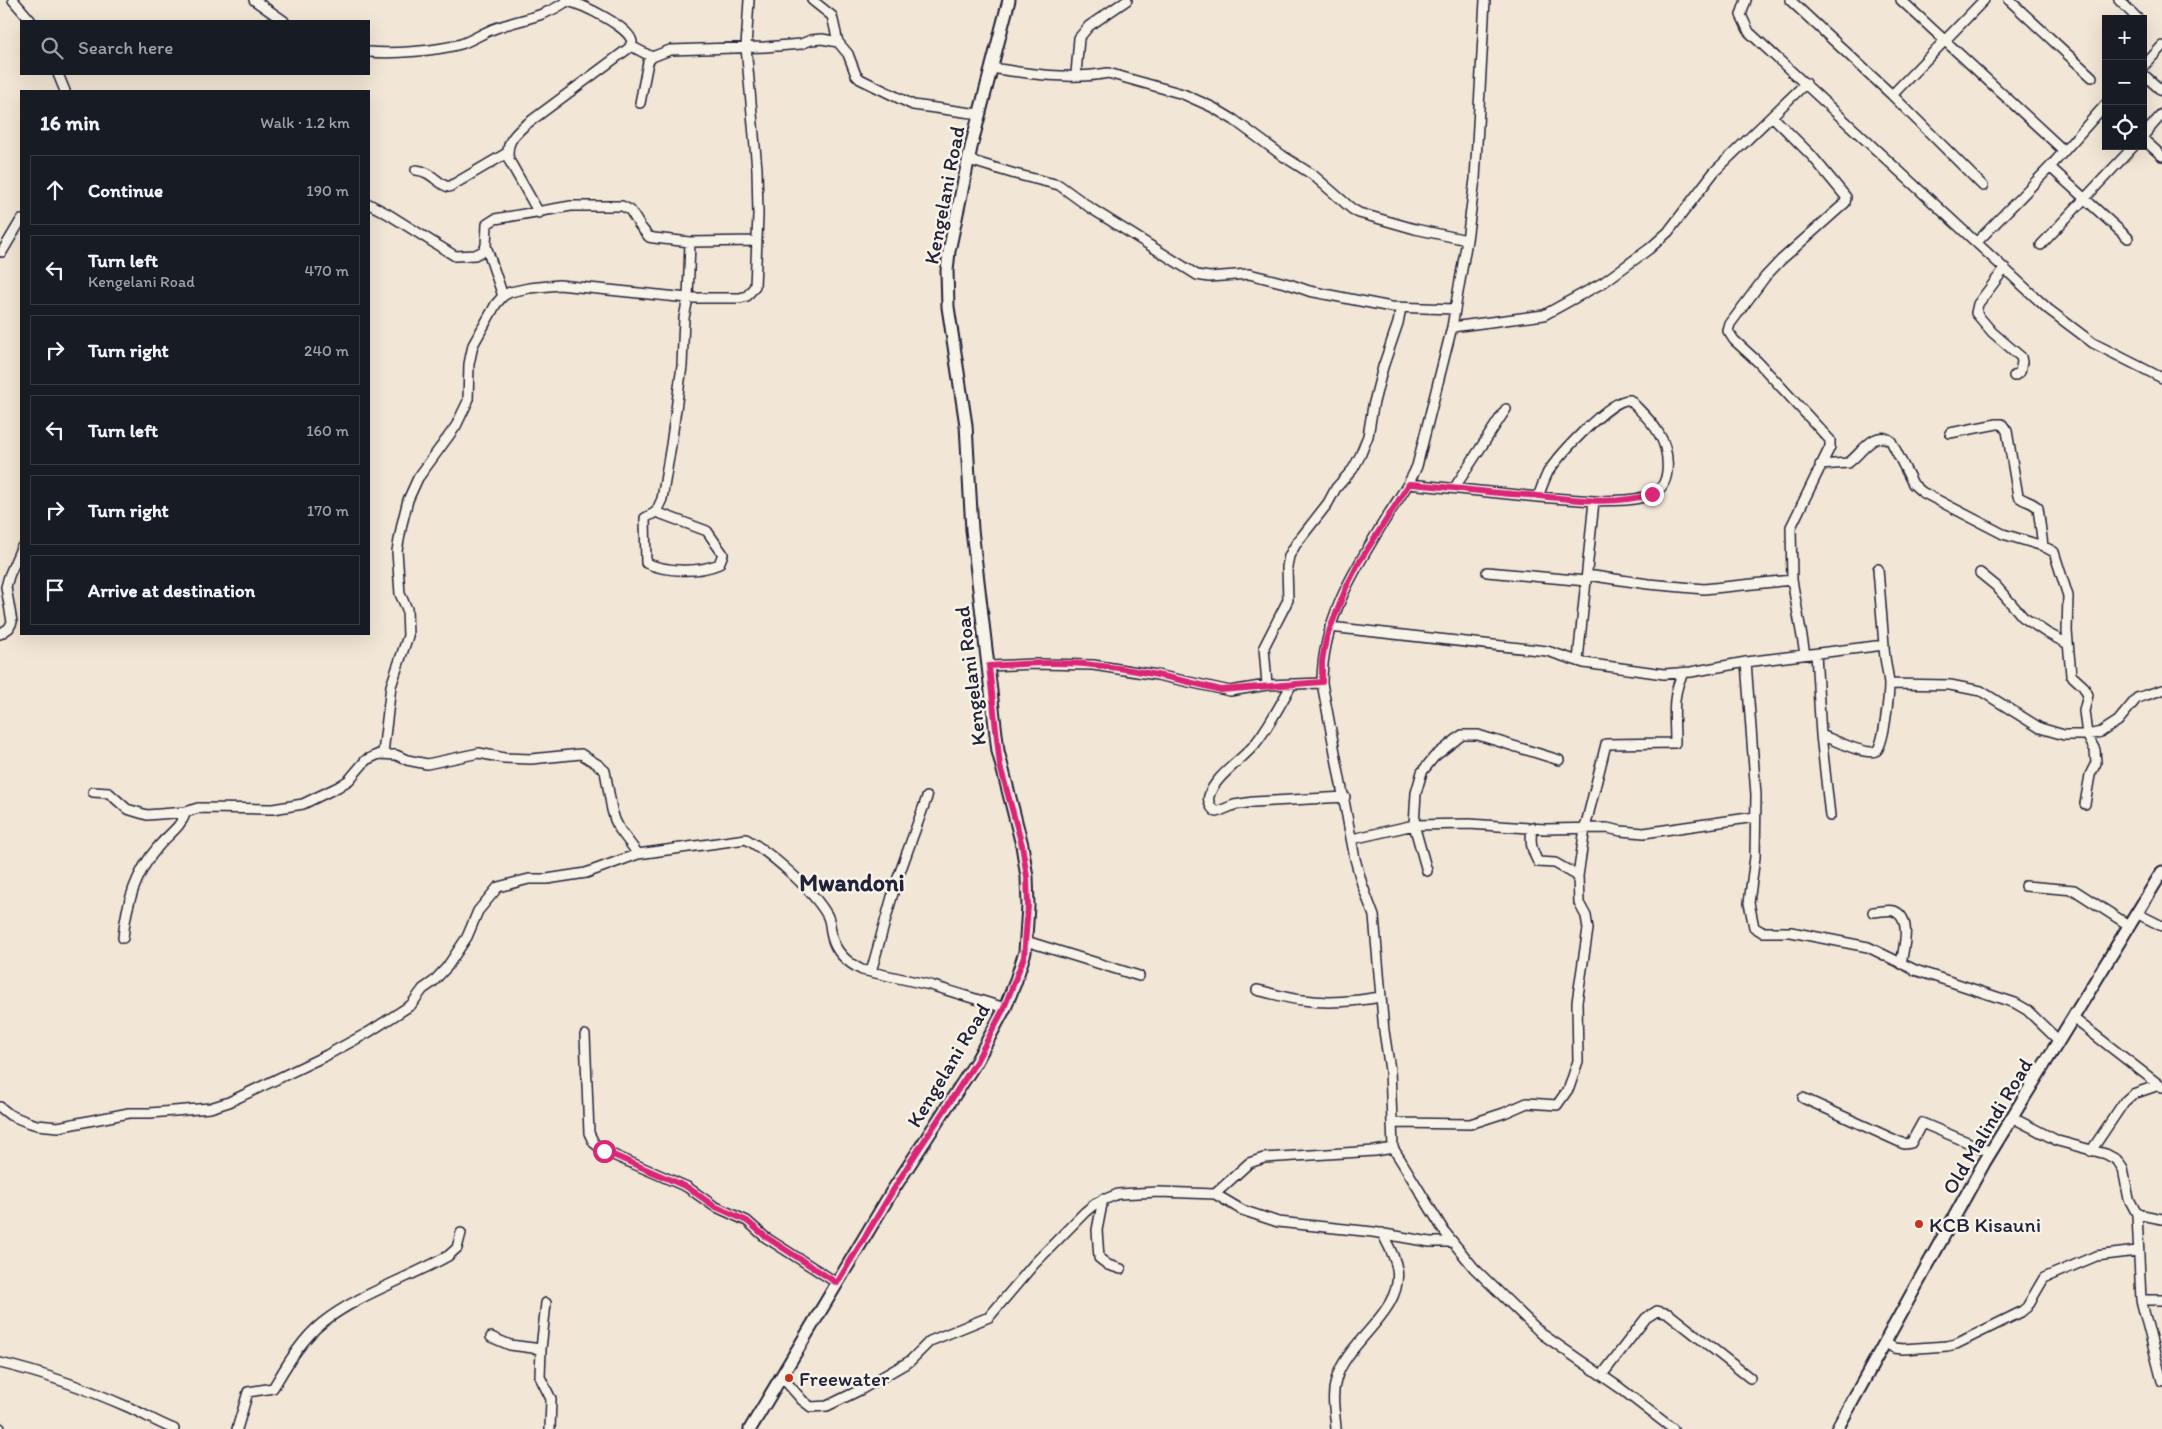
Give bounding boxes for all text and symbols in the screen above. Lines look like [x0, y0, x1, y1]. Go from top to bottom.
map controls [2102, 15, 2147, 150]
button: + [2102, 15, 2147, 60]
search box [20, 20, 370, 75]
icon: search [38, 34, 66, 62]
text: Search here [78, 36, 173, 59]
button: − [2102, 60, 2147, 105]
button: locate [2102, 105, 2147, 150]
text: 16 min [40, 110, 100, 135]
text: Walk · 1.2 km [260, 113, 350, 132]
street label: Kengelani Road [918, 124, 970, 266]
icon: ahead [41, 176, 69, 204]
text: Continue [88, 179, 163, 202]
text: 190 m [306, 181, 349, 200]
text: Turn left [88, 249, 158, 272]
icon: left [41, 256, 69, 284]
text: 470 m [305, 261, 349, 280]
text: Kengelani Road [88, 272, 195, 291]
icon: right [41, 336, 69, 364]
text: Turn right [88, 339, 169, 362]
text: 240 m [304, 341, 349, 360]
icon: left [41, 416, 69, 444]
text: Turn left [88, 419, 158, 442]
text: 160 m [306, 421, 349, 440]
route end [1641, 483, 1664, 506]
icon: right [41, 496, 69, 524]
text: Turn right [88, 499, 169, 522]
text: 170 m [307, 501, 349, 520]
icon: arrive [41, 576, 69, 604]
text: Arrive at destination [88, 579, 255, 602]
street label: Kengelani Road [949, 605, 991, 747]
district label: Mwandoni [799, 868, 905, 897]
street label: Kengelani Road [901, 999, 995, 1131]
street label: Old Malindi Road [1937, 1053, 2038, 1198]
route start [593, 1140, 616, 1163]
place label: KCB Kisauni [1929, 1212, 2041, 1237]
marker: KCB Kisauni [1913, 1218, 1925, 1230]
place label: Freewater [799, 1366, 890, 1391]
marker: Freewater [783, 1372, 795, 1384]

